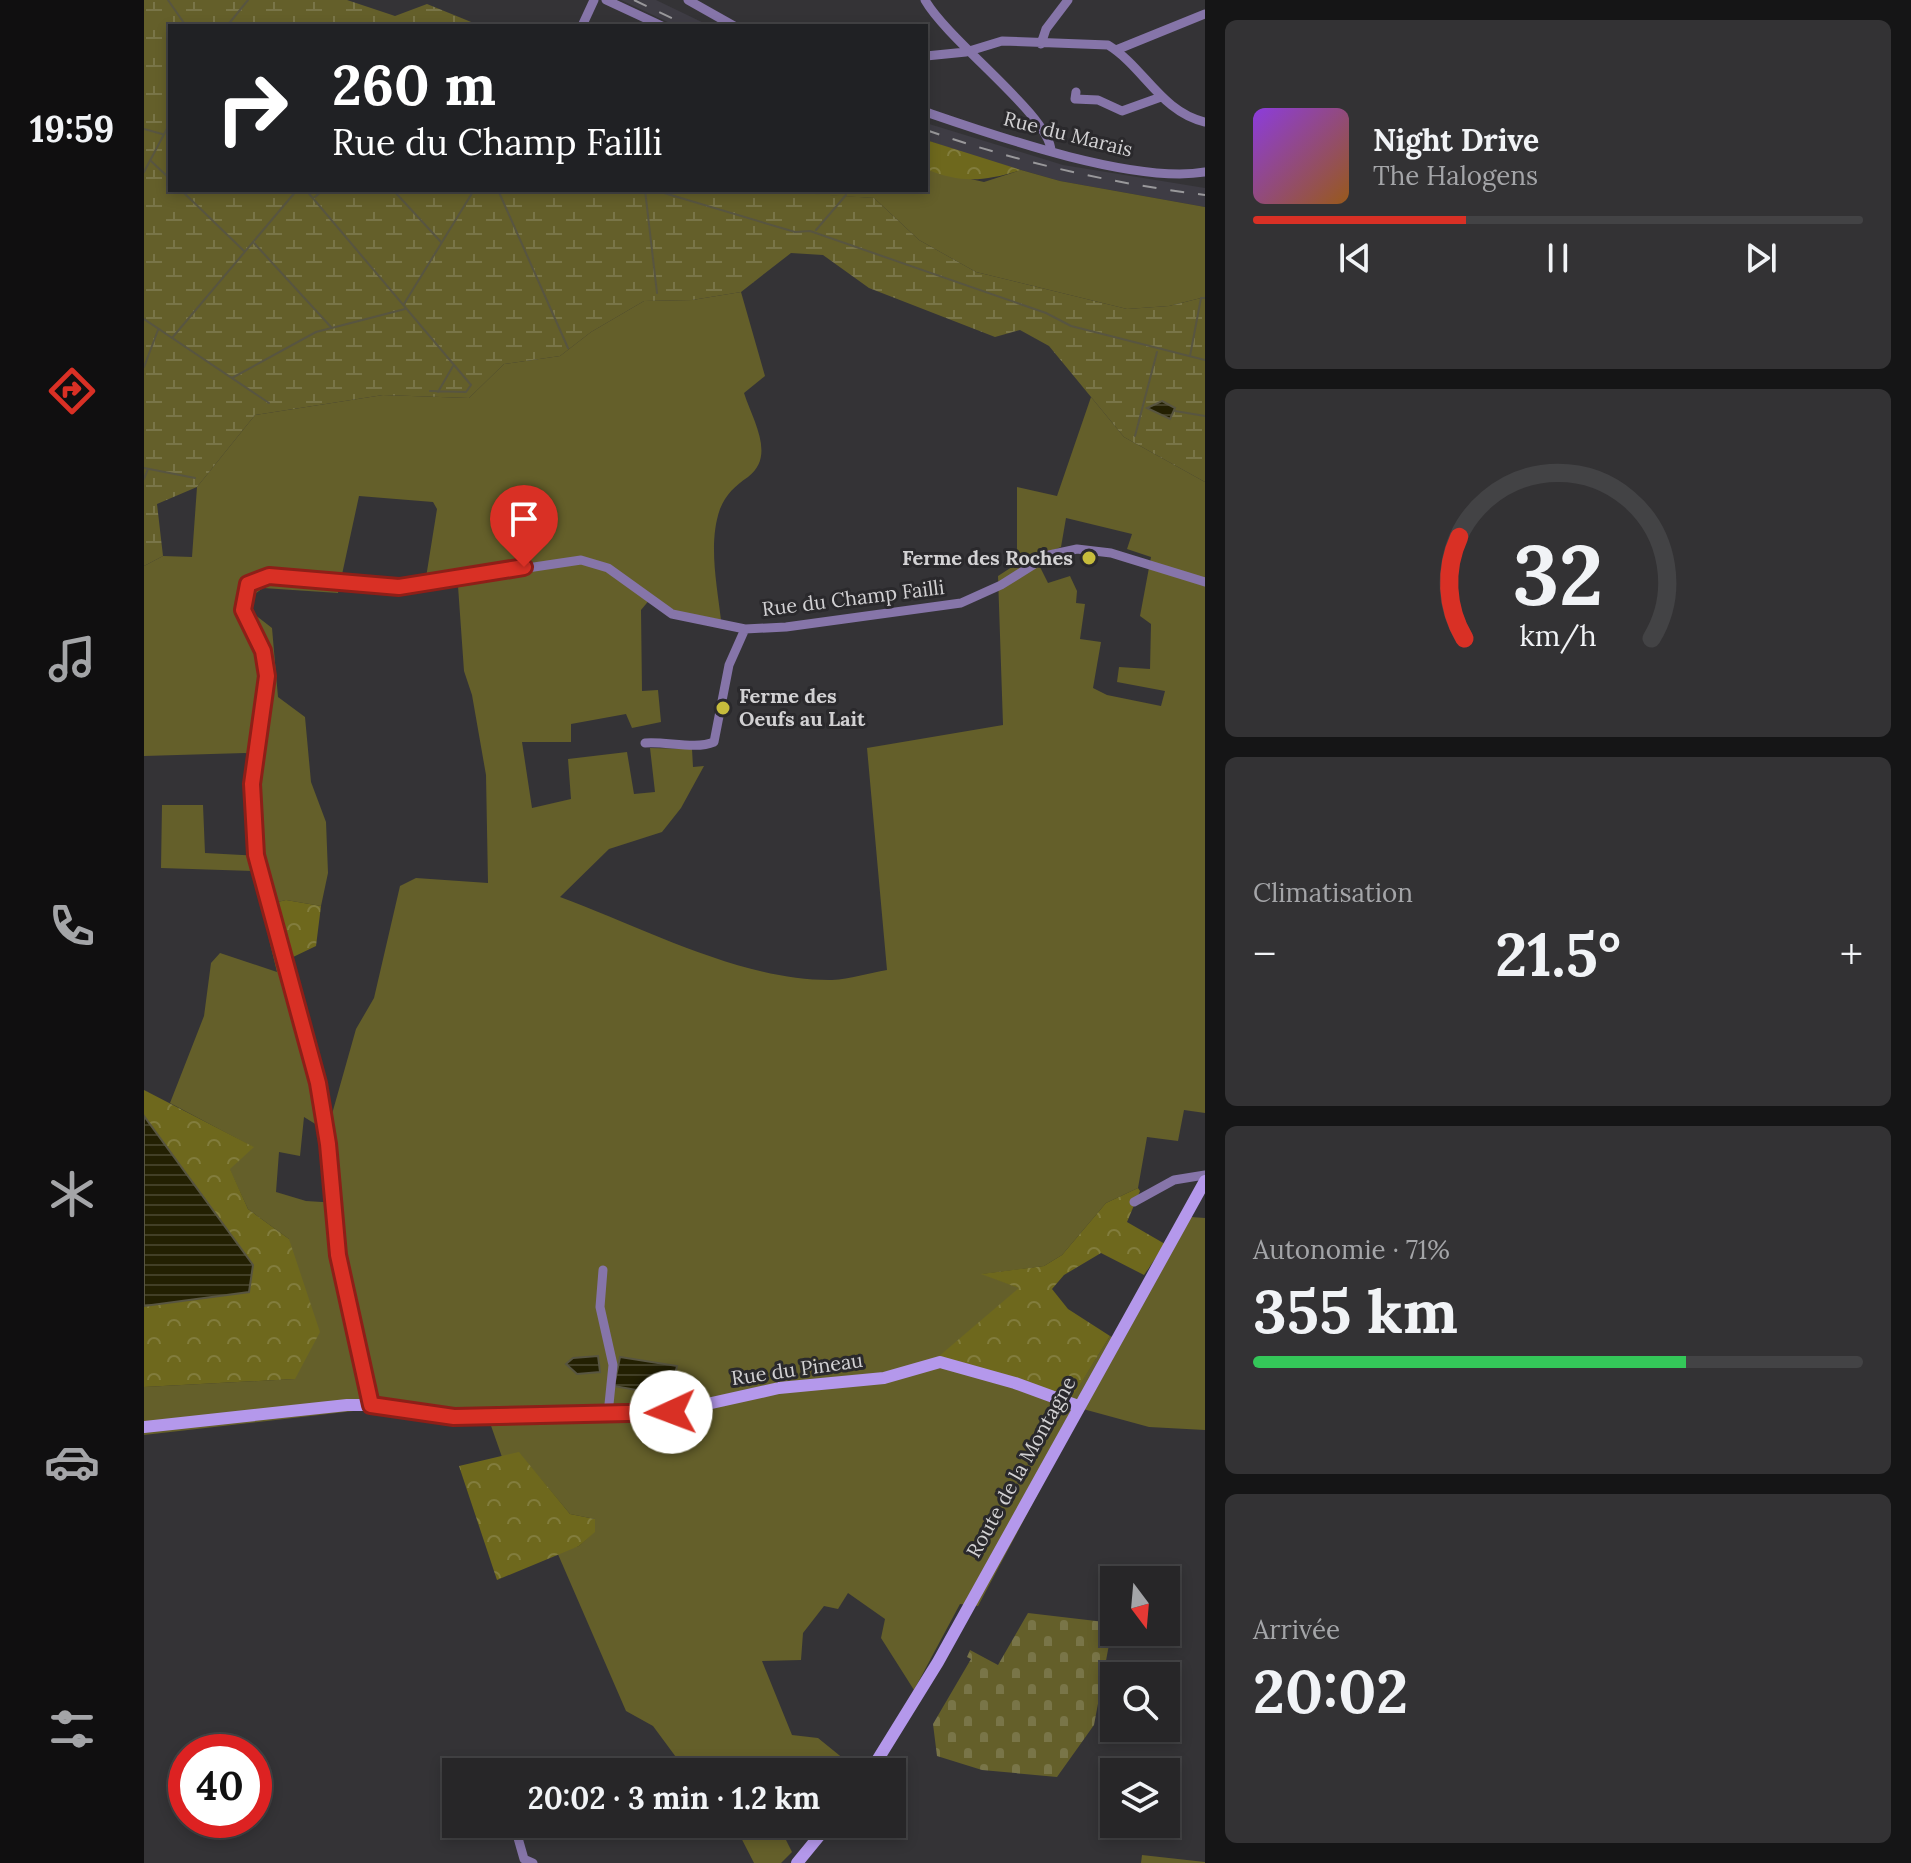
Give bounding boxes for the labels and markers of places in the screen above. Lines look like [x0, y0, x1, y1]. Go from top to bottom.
pin [490, 485, 558, 567]
place label: Ferme des Roches [902, 545, 1073, 570]
marker: Ferme des Roches [1080, 549, 1098, 567]
place label: Ferme des Oeufs au Lait [739, 683, 866, 731]
marker: Ferme des Oeufs au Lait [714, 699, 732, 717]

